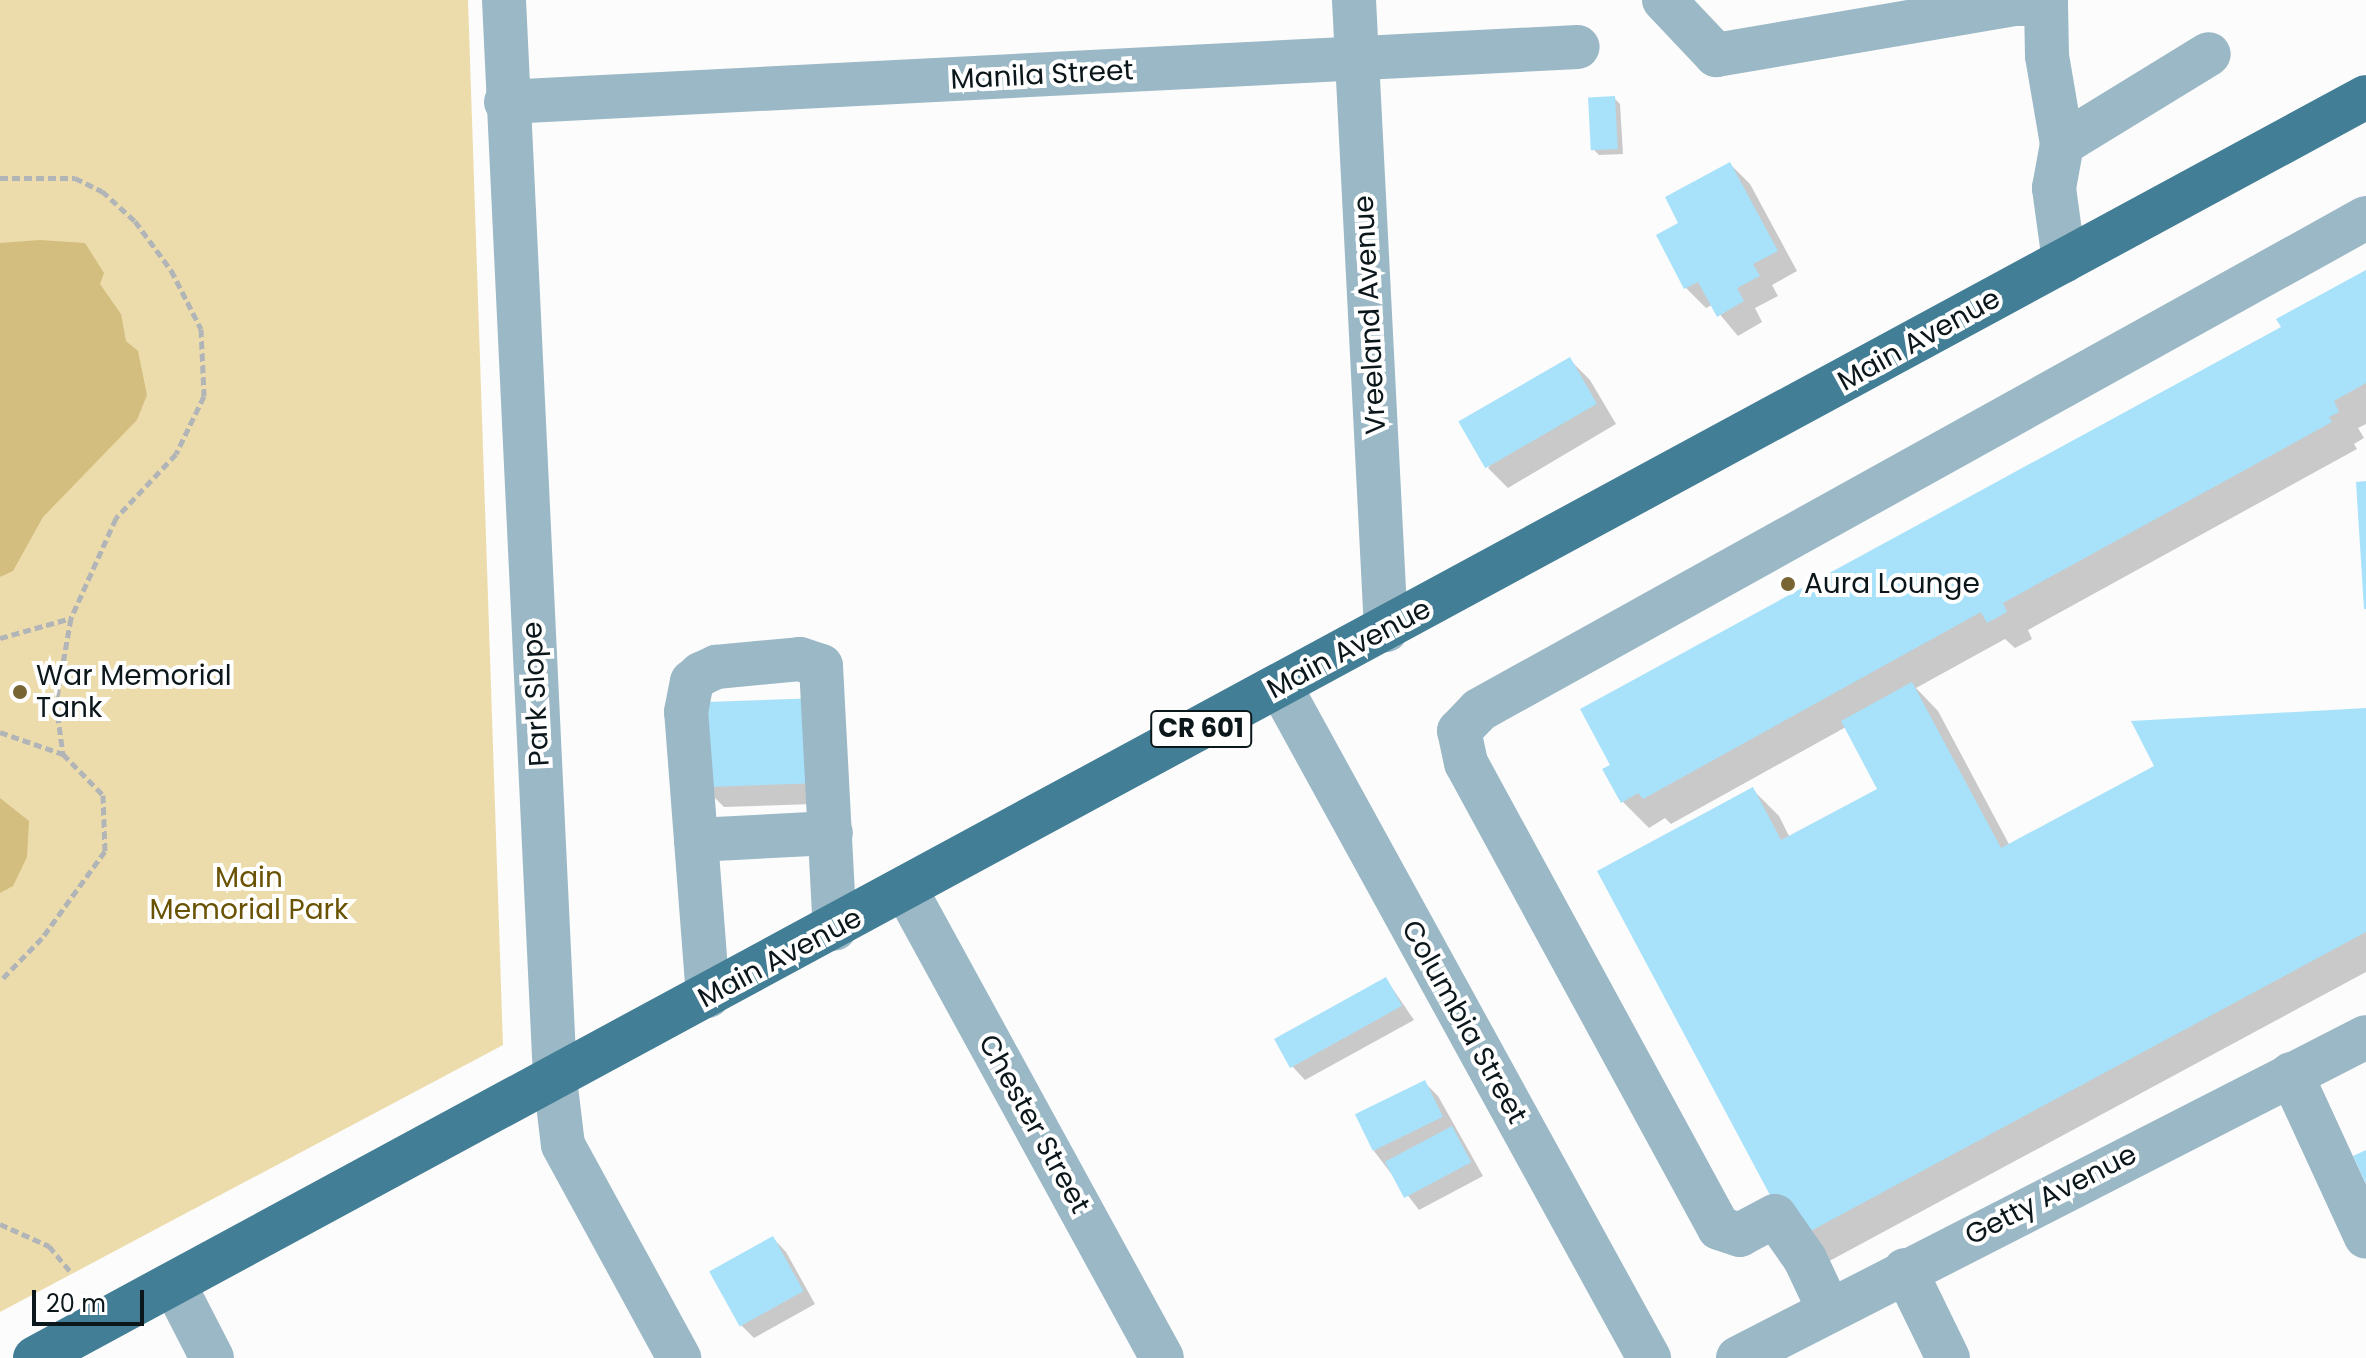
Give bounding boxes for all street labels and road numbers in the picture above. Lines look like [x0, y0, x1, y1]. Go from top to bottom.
street label: Manila Street [950, 53, 1134, 97]
street label: Vreeland Avenue [1347, 195, 1393, 435]
street label: Main Avenue [1832, 282, 2006, 398]
street label: Main Avenue [1261, 592, 1437, 706]
street label: Park Slope [515, 621, 557, 767]
road number: CR 601 [1149, 707, 1253, 751]
street label: Main Avenue [692, 901, 868, 1015]
street label: Columbia Street [1394, 914, 1534, 1130]
street label: Chester Street [971, 1029, 1097, 1219]
street label: Getty Avenue [1960, 1137, 2142, 1253]

